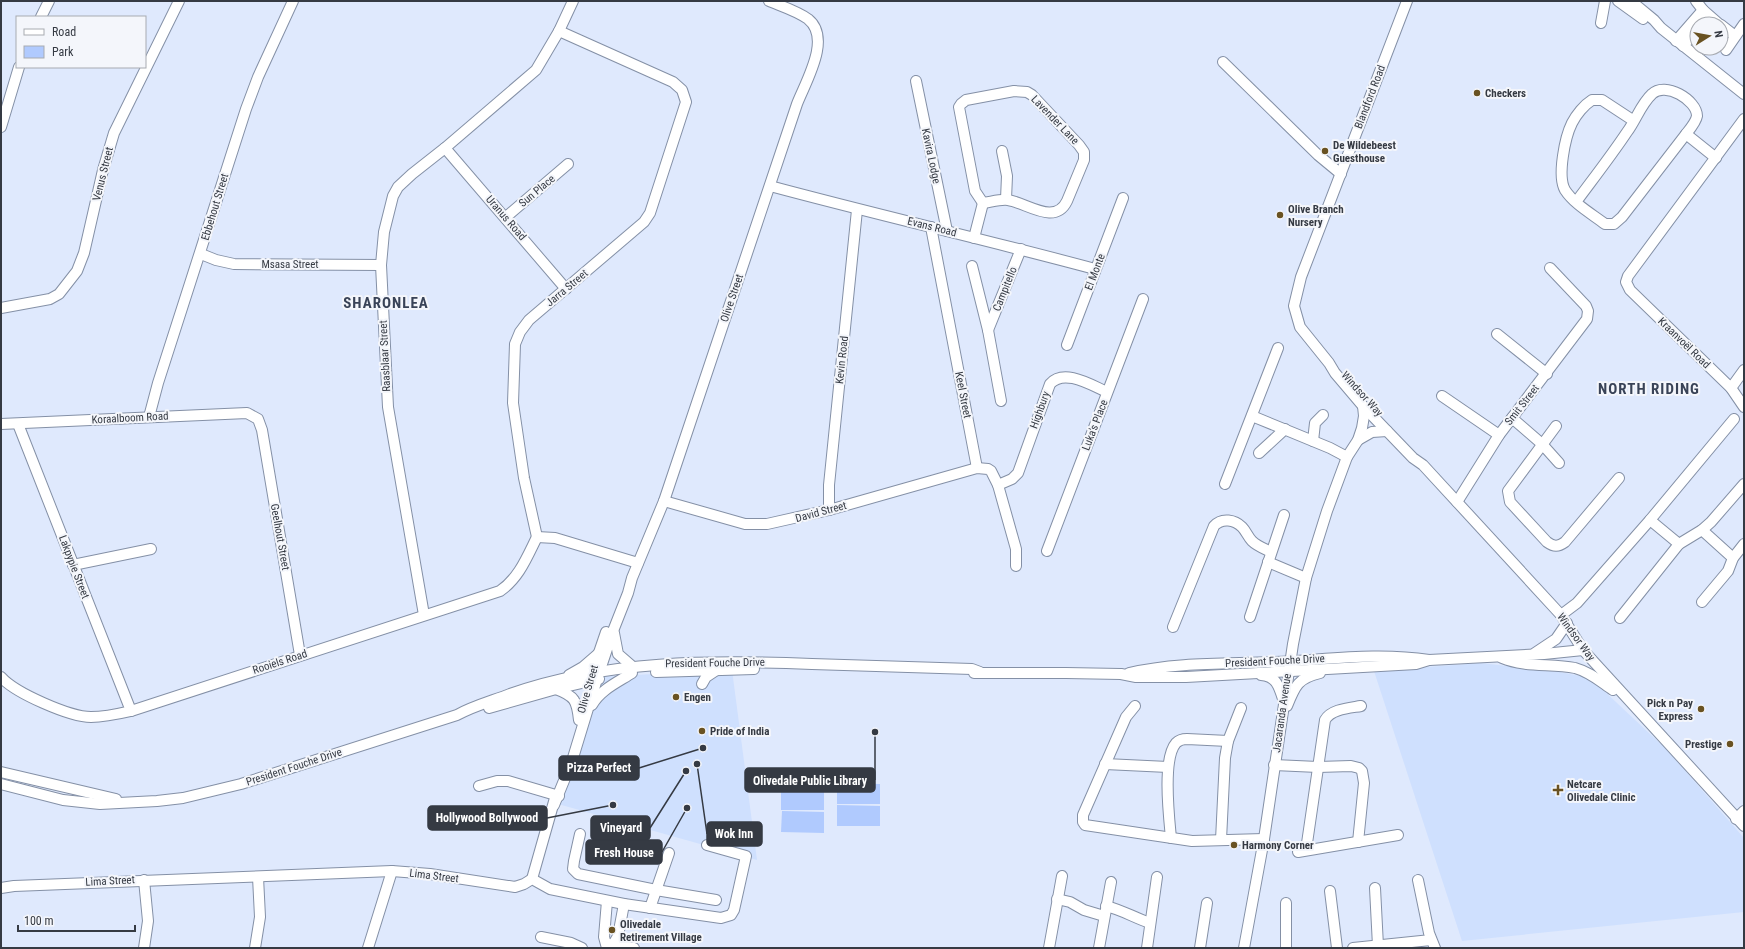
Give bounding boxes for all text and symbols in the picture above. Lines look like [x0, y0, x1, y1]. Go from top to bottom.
legend [16, 16, 146, 68]
north arrow [1689, 16, 1729, 56]
text: Road [52, 25, 76, 39]
text: N [1711, 30, 1725, 39]
text: Park [52, 45, 74, 59]
street label: Blandford Road [1352, 63, 1388, 131]
place label: Checkers [1485, 87, 1526, 100]
marker: Checkers [1472, 88, 1482, 98]
street label: Lavender Lane [1028, 93, 1082, 147]
street label: Kavira Lodge [919, 127, 943, 185]
place label: De Wildebeest Guesthouse [1333, 139, 1396, 165]
street label: Venus Street [90, 146, 116, 202]
marker: De Wildebeest Guesthouse [1320, 146, 1330, 156]
street label: Ebbehout Street [199, 172, 231, 242]
street label: Sun Place [516, 172, 558, 210]
street label: Uranus Road [483, 193, 529, 243]
place label: Olive Branch Nursery [1288, 203, 1344, 229]
marker: Olive Branch Nursery [1275, 210, 1285, 220]
street label: Evans Road [906, 215, 958, 239]
street label: El Monte [1082, 252, 1108, 292]
street label: Msasa Street [261, 258, 319, 271]
street label: Campitello [990, 264, 1020, 313]
street label: Jarra Street [543, 267, 591, 309]
street label: Olive Street [718, 272, 746, 324]
district label: SHARONLEA [343, 294, 429, 312]
street label: Kraanvoël Road [1655, 315, 1713, 371]
street label: Raasblaar Street [377, 320, 393, 392]
street label: Kevin Road [833, 335, 851, 385]
street label: Windsor Way [1338, 369, 1386, 419]
street label: Keel Street [952, 371, 974, 419]
district label: NORTH RIDING [1598, 380, 1700, 398]
street label: Smit Street [1502, 382, 1542, 428]
street label: Highbury [1027, 389, 1053, 430]
street label: Luka's Place [1079, 398, 1111, 452]
street label: Koraalboom Road [91, 409, 169, 427]
street label: David Street [794, 499, 848, 525]
street label: Geelhout Street [268, 503, 292, 571]
street label: Lakpypie Street [56, 533, 92, 601]
street label: Windsor Way [1554, 610, 1598, 664]
street label: Rooiels Road [251, 647, 309, 677]
street label: President Fouche Drive [1225, 652, 1325, 670]
street label: President Fouche Drive [665, 656, 765, 670]
street label: Olive Street [575, 663, 601, 715]
street label: Jacaranda Avenue [1270, 673, 1294, 753]
place label: Engen [684, 691, 711, 704]
marker: Engen [671, 692, 681, 702]
place label: Pick n Pay Express [1647, 697, 1693, 723]
marker: Pick n Pay Express [1696, 704, 1706, 714]
place label: Pride of India [710, 725, 769, 738]
marker: Pride of India [697, 726, 707, 736]
place label: Prestige [1685, 738, 1722, 751]
marker: Prestige [1725, 739, 1735, 749]
street label: President Fouche Drive [245, 745, 343, 789]
callout: Pizza Perfect [559, 756, 639, 780]
text: Pizza Perfect [567, 761, 632, 775]
callout: Olivedale Public Library [745, 768, 875, 792]
text: Olivedale Public Library [753, 774, 868, 788]
place label: Netcare Olivedale Clinic [1567, 778, 1636, 804]
marker: Netcare Olivedale Clinic [1552, 784, 1564, 796]
callout: Hollywood Bollywood [428, 806, 547, 830]
text: Hollywood Bollywood [436, 811, 538, 825]
callout: Vineyard [591, 816, 650, 840]
text: Vineyard [600, 821, 642, 835]
callout: Wok Inn [707, 822, 762, 846]
text: Wok Inn [715, 827, 753, 841]
place label: Harmony Corner [1242, 839, 1314, 852]
callout: Fresh House [586, 840, 662, 864]
marker: Harmony Corner [1229, 840, 1239, 850]
text: Fresh House [594, 846, 654, 860]
street label: Lima Street [409, 867, 459, 885]
street label: Lima Street [85, 873, 135, 889]
scale bar [18, 907, 135, 933]
text: 100 m [24, 914, 54, 928]
place label: Olivedale Retirement Village [620, 918, 702, 944]
marker: Olivedale Retirement Village [607, 925, 617, 935]

